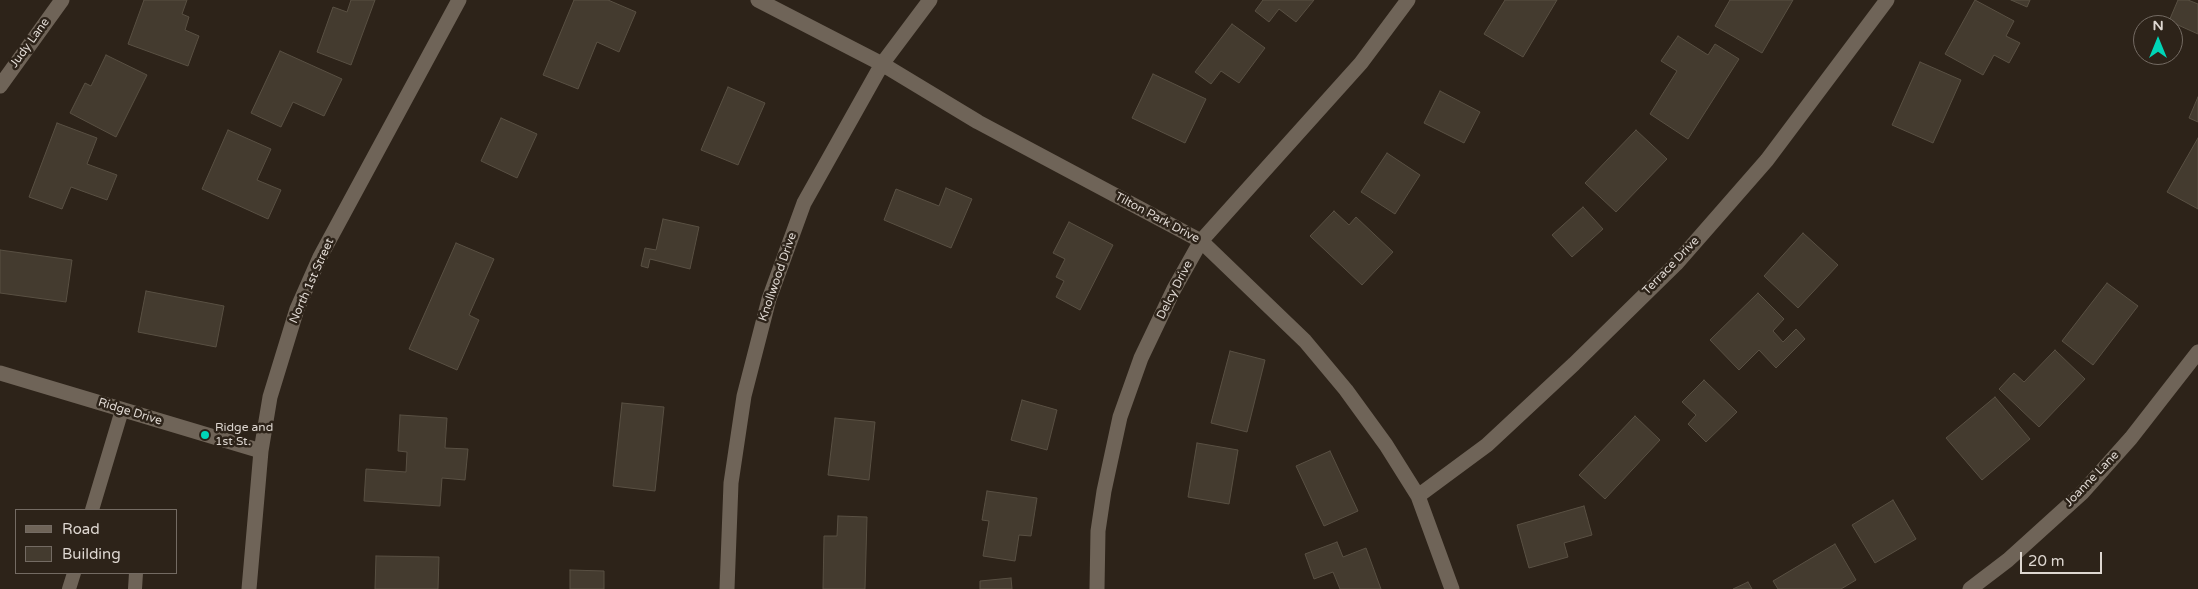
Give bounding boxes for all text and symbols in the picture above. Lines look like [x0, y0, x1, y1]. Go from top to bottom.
street label: Judy Lane [7, 15, 53, 71]
north arrow [2133, 15, 2183, 65]
text: N [2152, 17, 2164, 34]
street label: Tilton Park Drive [1112, 190, 1202, 246]
street label: Knollwood Drive [756, 231, 800, 323]
street label: Terrace Drive [1640, 234, 1702, 298]
street label: North 1st Street [287, 236, 337, 326]
street label: Delcy Drive [1154, 258, 1196, 322]
street label: Ridge Drive [96, 395, 164, 429]
place label: Ridge and 1st St. [215, 421, 273, 449]
marker: Ridge and 1st St. [199, 429, 211, 441]
street label: Joanne Lane [2062, 448, 2122, 510]
legend [15, 509, 178, 574]
text: Road [62, 520, 100, 538]
scale bar [2023, 542, 2106, 574]
text: Building [62, 545, 121, 563]
text: 20 m [2028, 552, 2065, 570]

